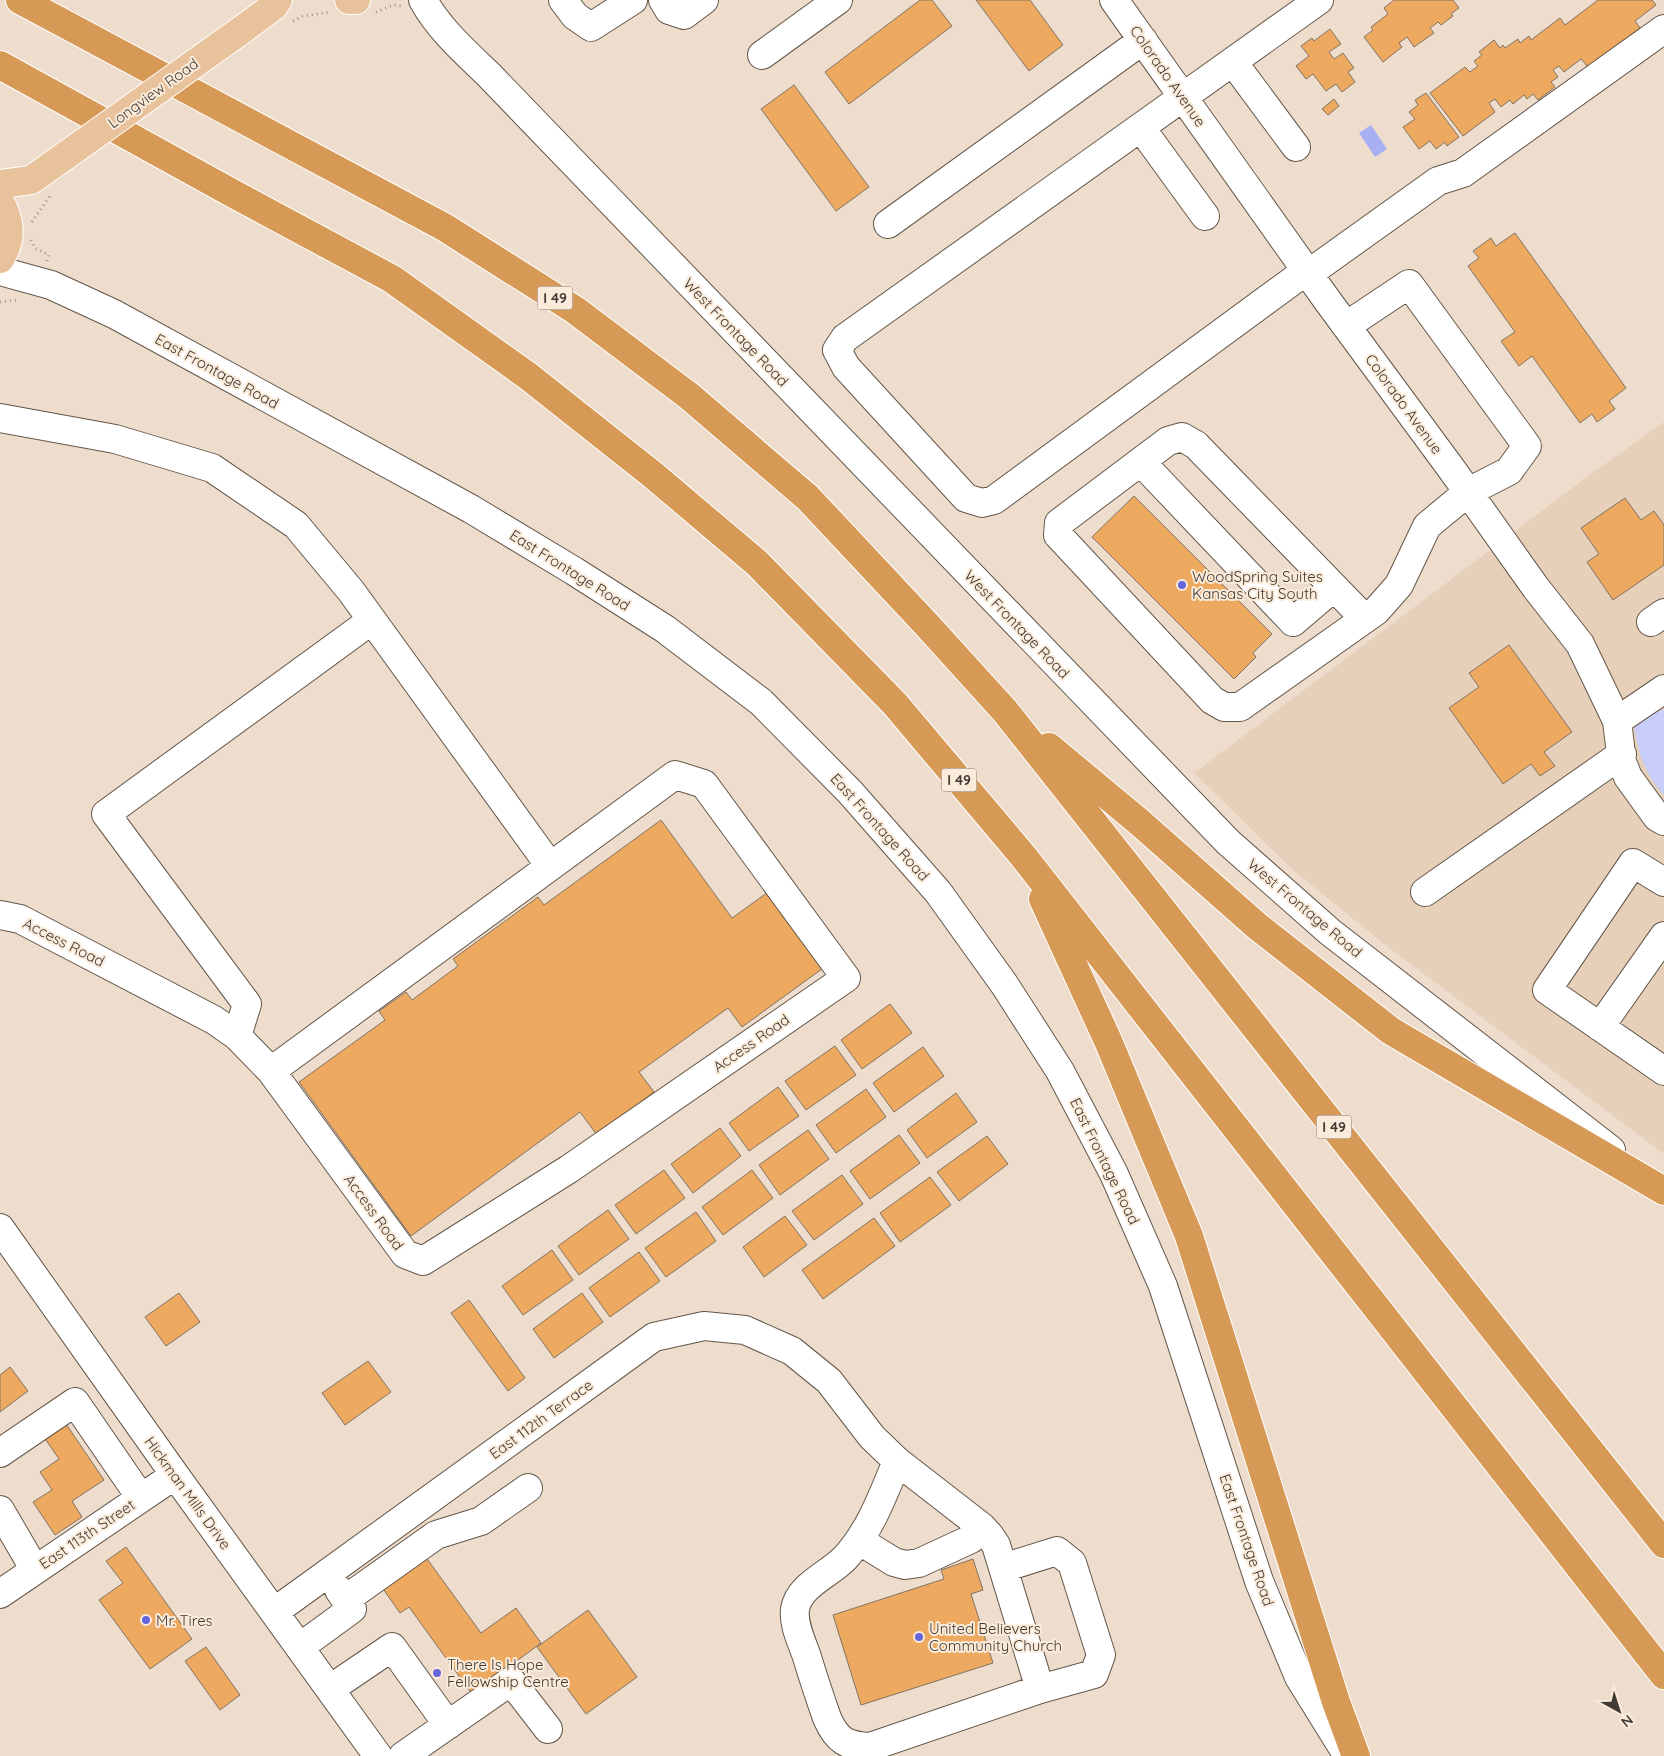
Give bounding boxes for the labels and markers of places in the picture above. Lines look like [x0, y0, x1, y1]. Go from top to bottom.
place label: WoodSpring Suites Kansas City South [1192, 567, 1323, 603]
marker: WoodSpring Suites Kansas City South [1176, 579, 1188, 591]
place label: Mr. Tires [156, 1611, 213, 1630]
marker: Mr. Tires [140, 1614, 152, 1626]
place label: United Believers Community Church [929, 1619, 1062, 1655]
marker: United Believers Community Church [913, 1631, 925, 1643]
place label: There Is Hope Fellowship Centre [447, 1655, 569, 1691]
marker: There Is Hope Fellowship Centre [431, 1667, 443, 1679]

